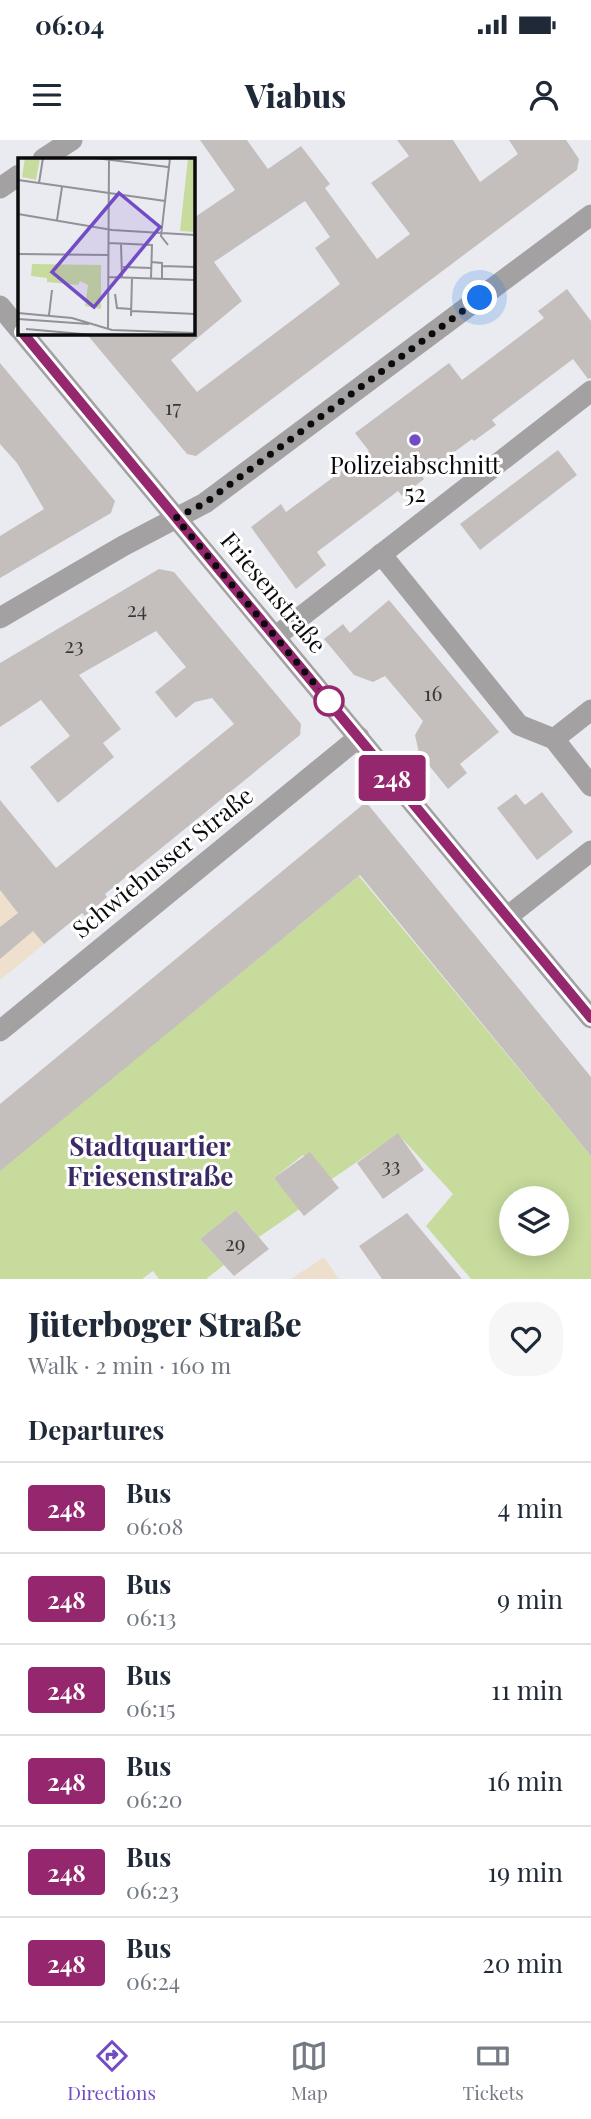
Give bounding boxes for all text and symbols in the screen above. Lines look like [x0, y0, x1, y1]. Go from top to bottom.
text: 06:04 [35, 7, 104, 42]
text: Viabus [245, 73, 346, 116]
icon: menu [28, 76, 66, 114]
icon: person [525, 76, 563, 114]
inset map [18, 158, 194, 334]
your location [462, 280, 497, 315]
house number: 17 [165, 392, 182, 420]
marker: Polizeiabschnitt 52 [407, 432, 423, 448]
place label: Polizeiabschnitt 52 [330, 448, 501, 508]
street label: Friesenstraße [214, 524, 335, 659]
house number: 24 [127, 594, 147, 622]
house number: 23 [64, 630, 84, 658]
house number: 16 [424, 678, 442, 706]
unlabelled marker [314, 686, 344, 716]
line badge: 248 [352, 755, 432, 801]
text: 248 [373, 762, 411, 794]
street label: Schwiebusser Straße [65, 779, 259, 944]
district label: Stadtquartier Friesenstraße [67, 1128, 233, 1193]
house number: 33 [382, 1150, 400, 1178]
map controls [499, 1186, 569, 1256]
button: layers [499, 1186, 569, 1256]
house number: 29 [225, 1228, 245, 1256]
text: Jüterboger Straße [28, 1301, 302, 1345]
button: heart [489, 1302, 563, 1376]
text: Walk · 2 min · 160 m [28, 1349, 231, 1380]
text: Departures [28, 1412, 164, 1447]
text: Bus [126, 1475, 171, 1510]
text: 4 min [497, 1490, 563, 1525]
text: 248 [47, 1492, 86, 1524]
text: 06:08 [126, 1510, 184, 1541]
text: Bus [126, 1566, 171, 1601]
text: 9 min [497, 1581, 563, 1616]
text: 248 [47, 1583, 86, 1615]
text: 06:13 [126, 1601, 176, 1632]
text: Bus [126, 1657, 171, 1692]
text: 11 min [491, 1672, 563, 1707]
text: 248 [47, 1674, 86, 1706]
text: 06:15 [126, 1692, 176, 1723]
text: Bus [126, 1748, 171, 1783]
text: 16 min [487, 1763, 563, 1798]
text: 248 [47, 1765, 86, 1797]
text: 06:20 [126, 1783, 183, 1814]
text: Bus [126, 1839, 171, 1874]
text: 19 min [487, 1854, 563, 1889]
text: 248 [47, 1856, 86, 1888]
text: 06:23 [126, 1874, 179, 1905]
text: Bus [126, 1930, 171, 1965]
text: 20 min [482, 1945, 563, 1980]
text: 248 [47, 1947, 86, 1979]
text: 06:24 [126, 1965, 180, 1996]
tab: Directions [67, 2037, 156, 2105]
tab: Map [290, 2037, 328, 2105]
tab: Tickets [462, 2037, 524, 2105]

